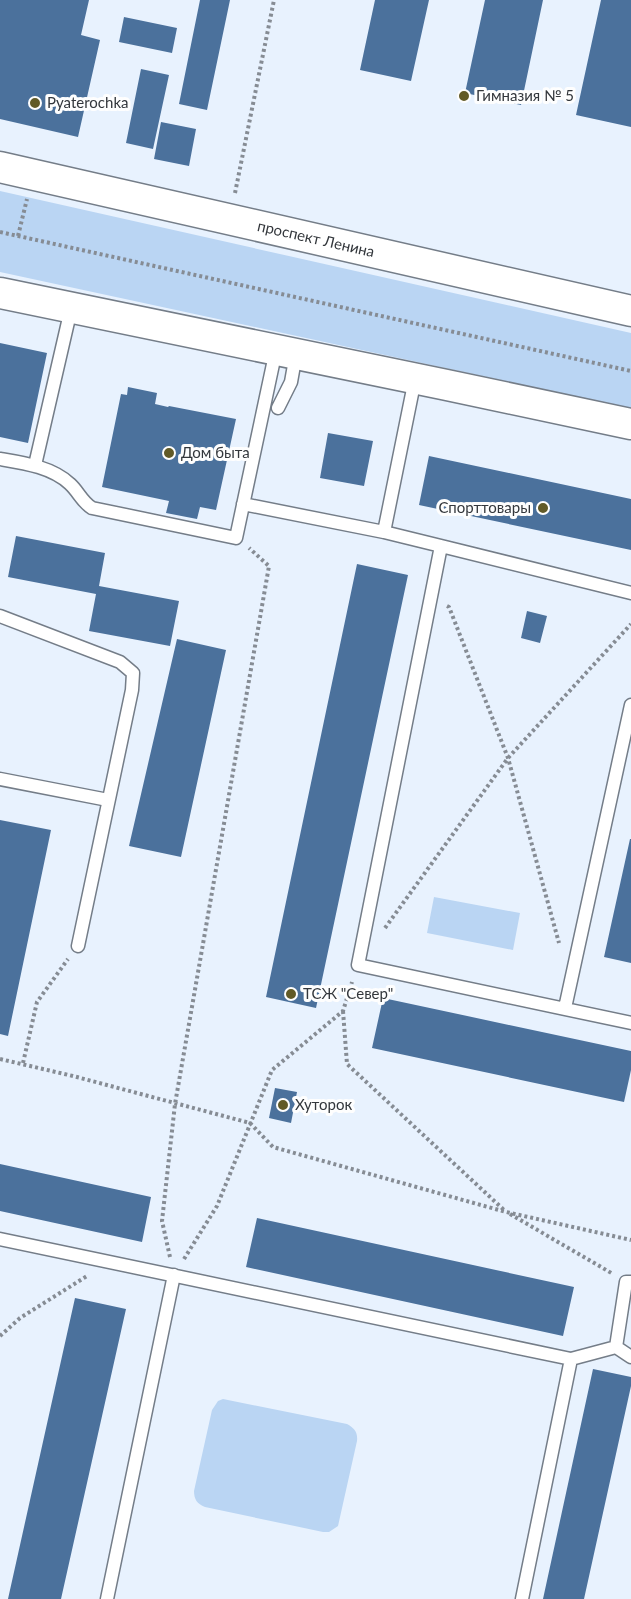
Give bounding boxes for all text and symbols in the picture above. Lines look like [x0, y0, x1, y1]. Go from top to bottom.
place label: Гимназия № 5 [476, 86, 574, 104]
marker: Гимназия № 5 [457, 89, 471, 103]
place label: Pyaterochka [47, 93, 128, 111]
marker: Pyaterochka [28, 96, 42, 110]
street label: проспект Ленина [256, 216, 376, 260]
place label: Дом быта [181, 443, 250, 461]
marker: Дом быта [162, 446, 176, 460]
place label: Спорттовары [438, 498, 531, 516]
marker: Спорттовары [536, 501, 550, 515]
place label: ТСЖ "Север" [303, 984, 393, 1002]
marker: ТСЖ "Север" [284, 987, 298, 1001]
place label: Хуторок [295, 1095, 352, 1113]
marker: Хуторок [276, 1098, 290, 1112]

